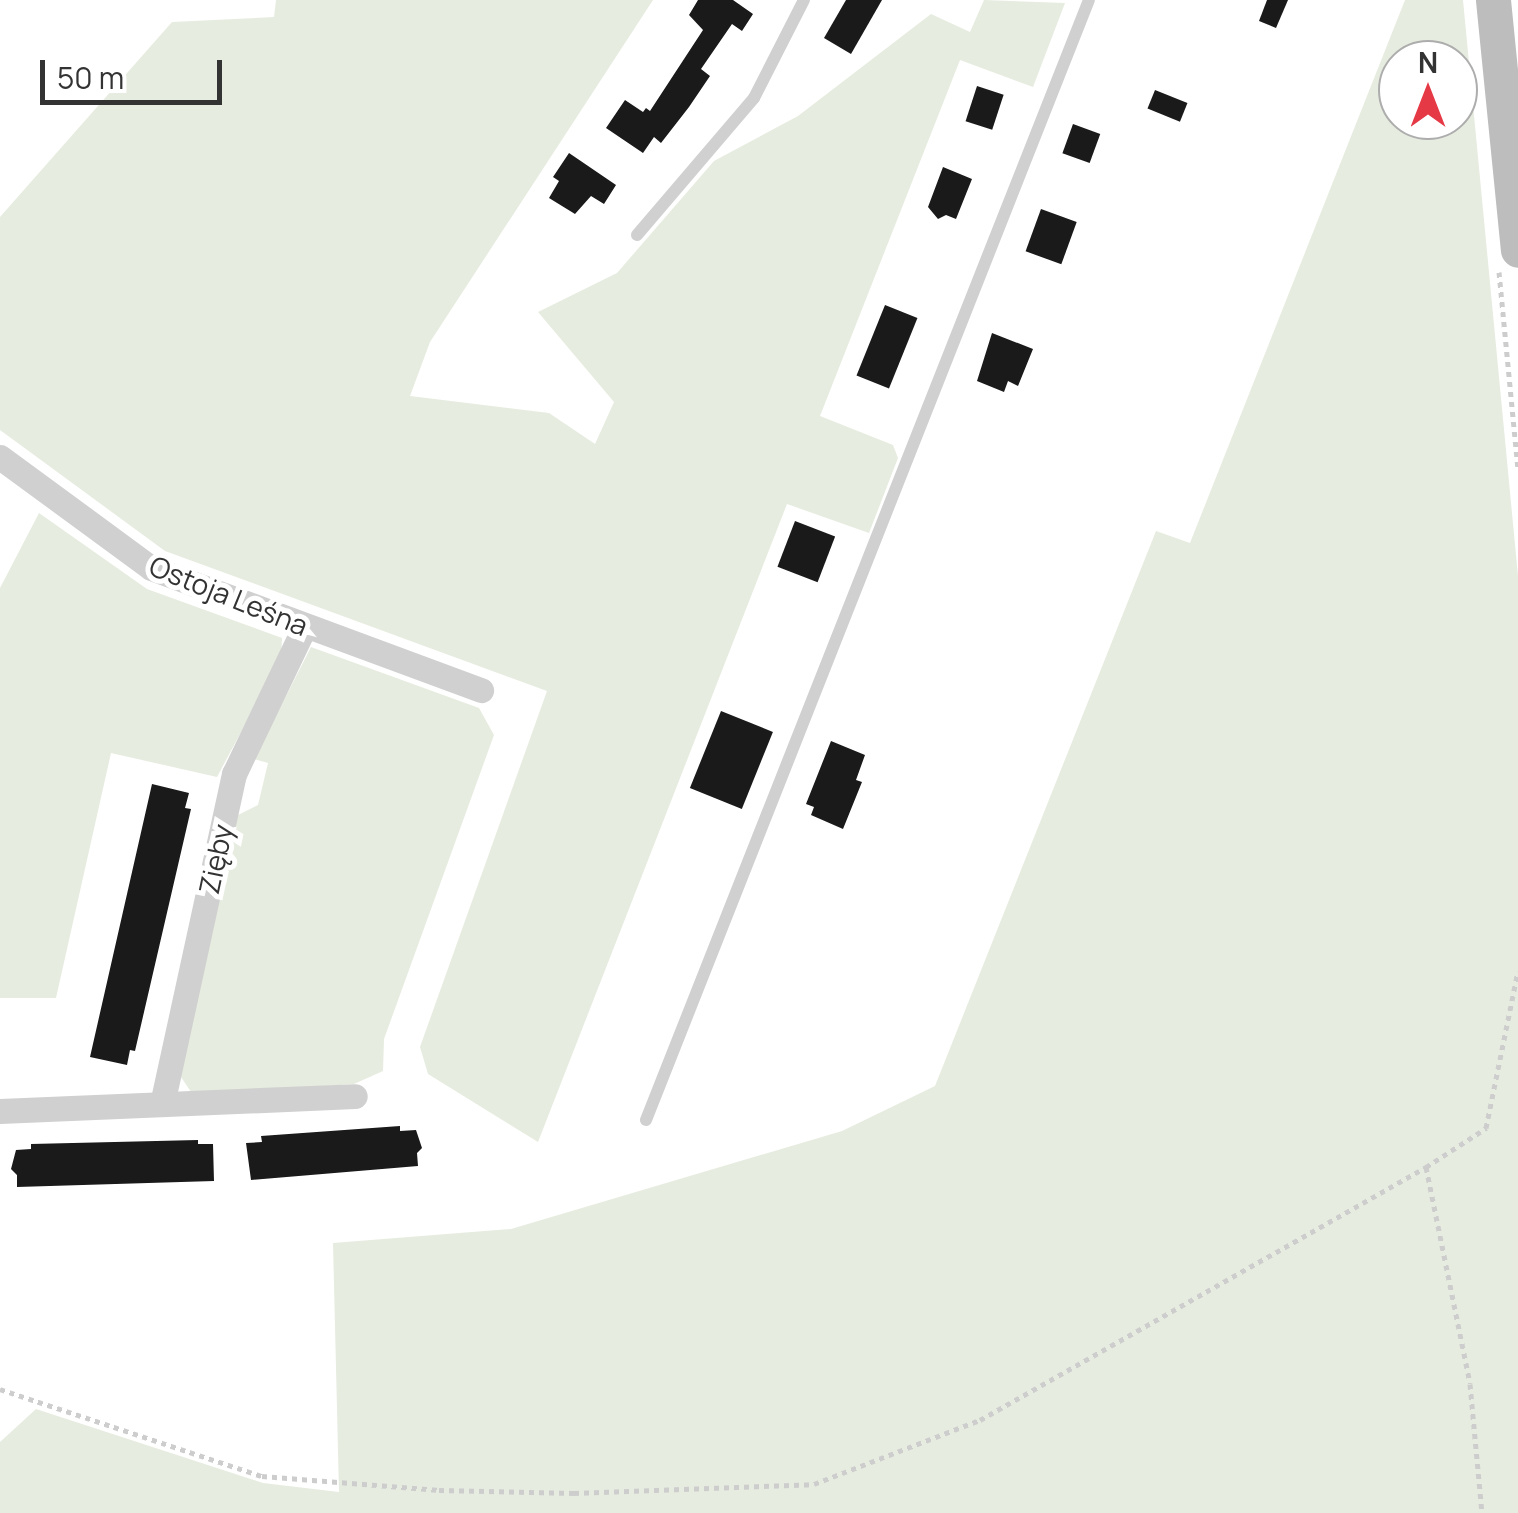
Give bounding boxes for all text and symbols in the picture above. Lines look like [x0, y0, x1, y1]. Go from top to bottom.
scale bar [45, 40, 228, 102]
north arrow [1378, 40, 1478, 140]
text: N [1418, 43, 1438, 81]
text: 50 m [57, 57, 124, 98]
street label: Ostoja Leśna [145, 548, 313, 642]
street label: Zięby [191, 821, 239, 897]

